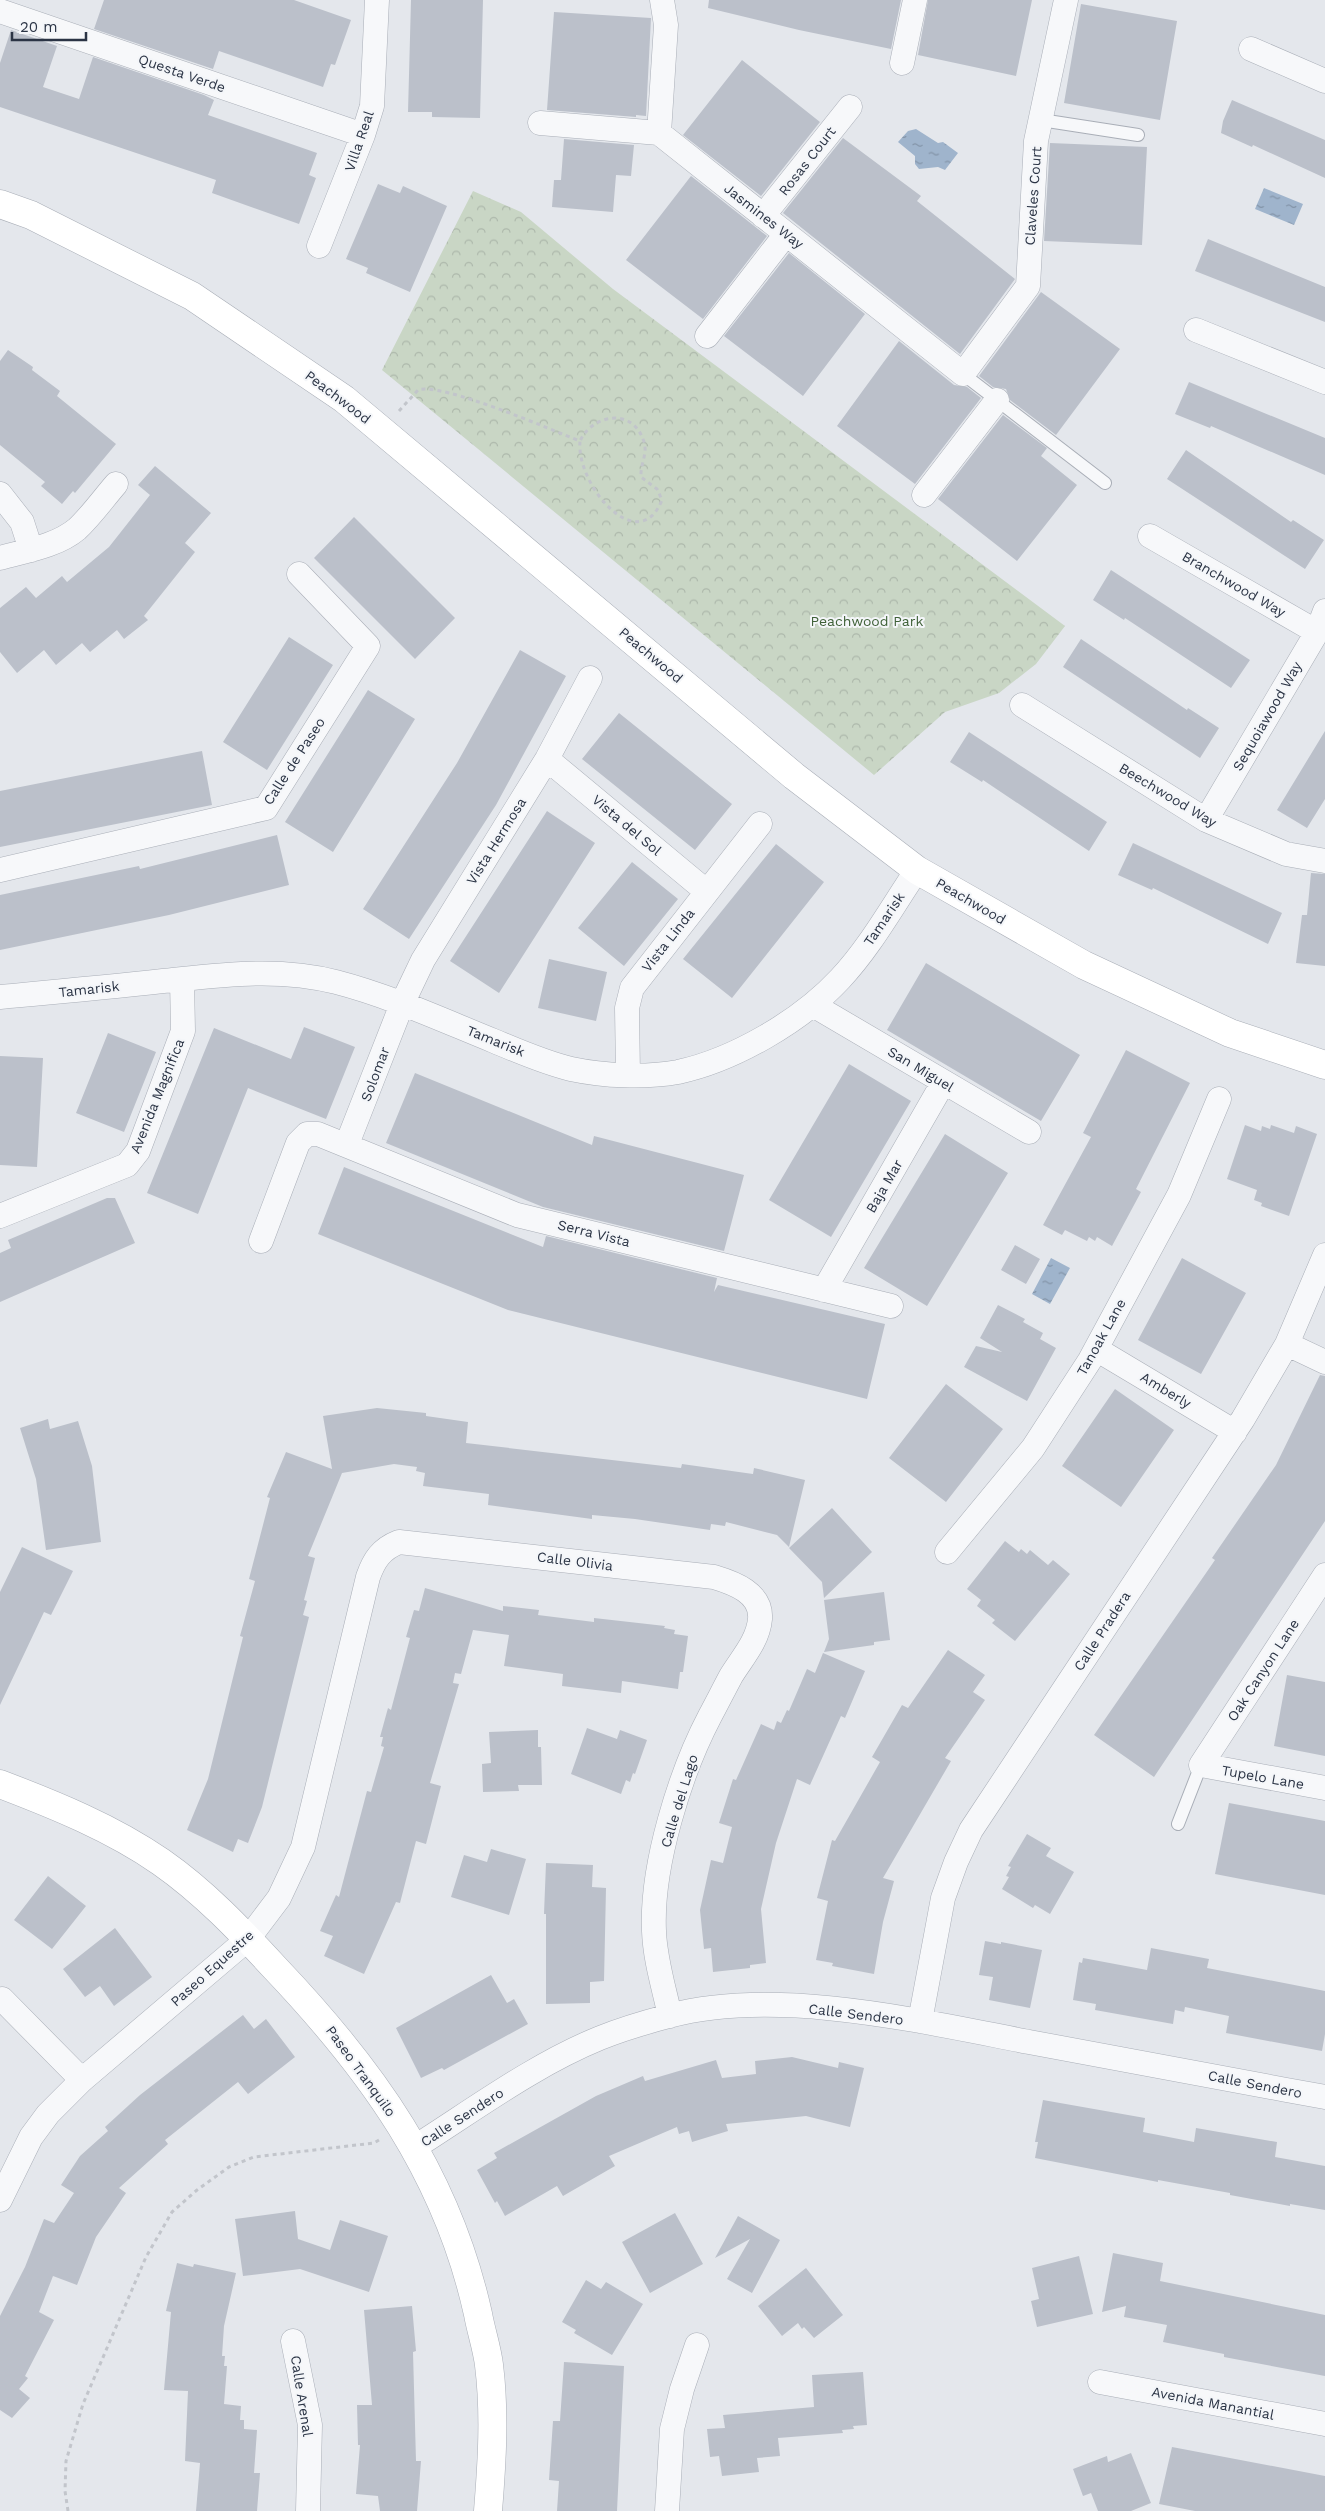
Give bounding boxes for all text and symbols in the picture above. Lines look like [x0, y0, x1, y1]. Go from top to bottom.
scale bar [12, 10, 86, 42]
text: 20 m [20, 18, 58, 36]
street label: Questa Verde [136, 51, 228, 95]
street label: Villa Real [341, 108, 377, 173]
street label: Rosas Court [775, 123, 839, 199]
street label: Claveles Court [1022, 146, 1044, 246]
street label: Jasmines Way [721, 180, 807, 252]
street label: Peachwood [302, 367, 374, 427]
street label: Branchwood Way [1179, 548, 1289, 621]
park label: Peachwood Park [811, 613, 923, 629]
street label: Peachwood [616, 624, 686, 686]
street label: Sequoiawood Way [1229, 658, 1305, 773]
street label: Calle de Paseo [260, 714, 328, 808]
street label: Beechwood Way [1116, 760, 1220, 831]
street label: Vista del Sol [589, 791, 665, 859]
street label: Vista Hermosa [463, 795, 529, 887]
street label: Peachwood [933, 875, 1009, 927]
street label: Tamarisk [860, 889, 908, 949]
street label: Vista Linda [638, 905, 698, 975]
street label: Tamarisk [58, 978, 120, 1000]
street label: Tamarisk [465, 1022, 527, 1060]
street label: Avenida Magnifica [127, 1036, 187, 1156]
street label: San Miguel [885, 1043, 958, 1095]
street label: Solomar [357, 1044, 393, 1103]
street label: Baja Mar [862, 1156, 906, 1215]
street label: Serra Vista [556, 1216, 632, 1250]
street label: Tanoak Lane [1073, 1296, 1129, 1378]
street label: Amberly [1138, 1369, 1195, 1412]
street label: Calle Olivia [536, 1548, 614, 1574]
street label: Calle Pradera [1070, 1588, 1134, 1674]
street label: Oak Canyon Lane [1224, 1616, 1302, 1724]
street label: Calle del Lago [657, 1753, 701, 1849]
street label: Tupelo Lane [1220, 1762, 1306, 1792]
street label: Paseo Equestre [167, 1927, 257, 2009]
street label: Calle Sendero [808, 2000, 904, 2028]
street label: Paseo Tranquilo [323, 2023, 399, 2119]
street label: Calle Sendero [1207, 2067, 1303, 2101]
street label: Calle Sendero [418, 2084, 506, 2150]
street label: Calle Arenal [288, 2354, 316, 2438]
street label: Avenida Manantial [1150, 2383, 1276, 2423]

